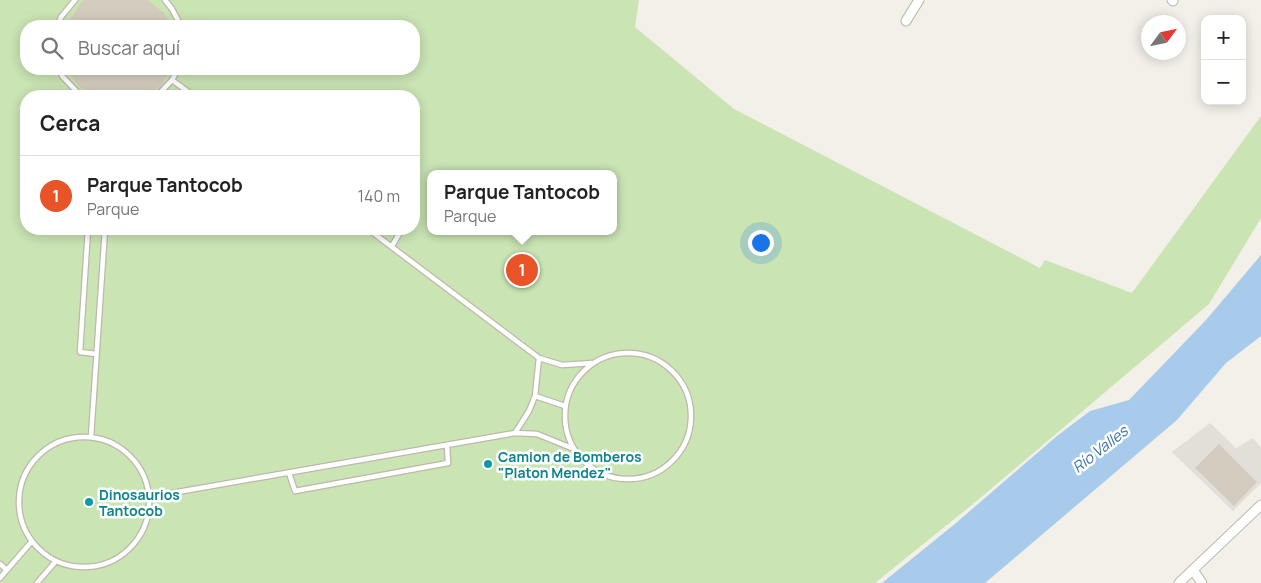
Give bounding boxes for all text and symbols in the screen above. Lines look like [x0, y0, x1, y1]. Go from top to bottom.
north arrow [1141, 15, 1186, 60]
map controls [1201, 15, 1246, 105]
button: + [1201, 15, 1246, 60]
search box [20, 20, 420, 75]
icon: search [38, 34, 66, 62]
text: Buscar aquí [78, 35, 180, 61]
button: − [1201, 60, 1246, 105]
text: Cerca [40, 109, 100, 137]
popup [427, 170, 617, 235]
text: Parque Tantocob [87, 172, 243, 198]
text: Parque Tantocob [444, 179, 600, 205]
text: 1 [52, 185, 60, 207]
text: 140 m [358, 185, 400, 207]
text: Parque [87, 198, 139, 220]
text: Parque [444, 205, 496, 227]
your location [748, 230, 774, 256]
pin: 1 [506, 251, 538, 289]
water label: Río Valles [1068, 420, 1133, 477]
place label: Camion de Bomberos "Platon Mendez" [498, 447, 642, 482]
marker: Camion de Bomberos "Platon Mendez" [482, 458, 494, 470]
place label: Dinosaurios Tantocob [99, 485, 180, 520]
marker: Dinosaurios Tantocob [83, 496, 95, 508]

